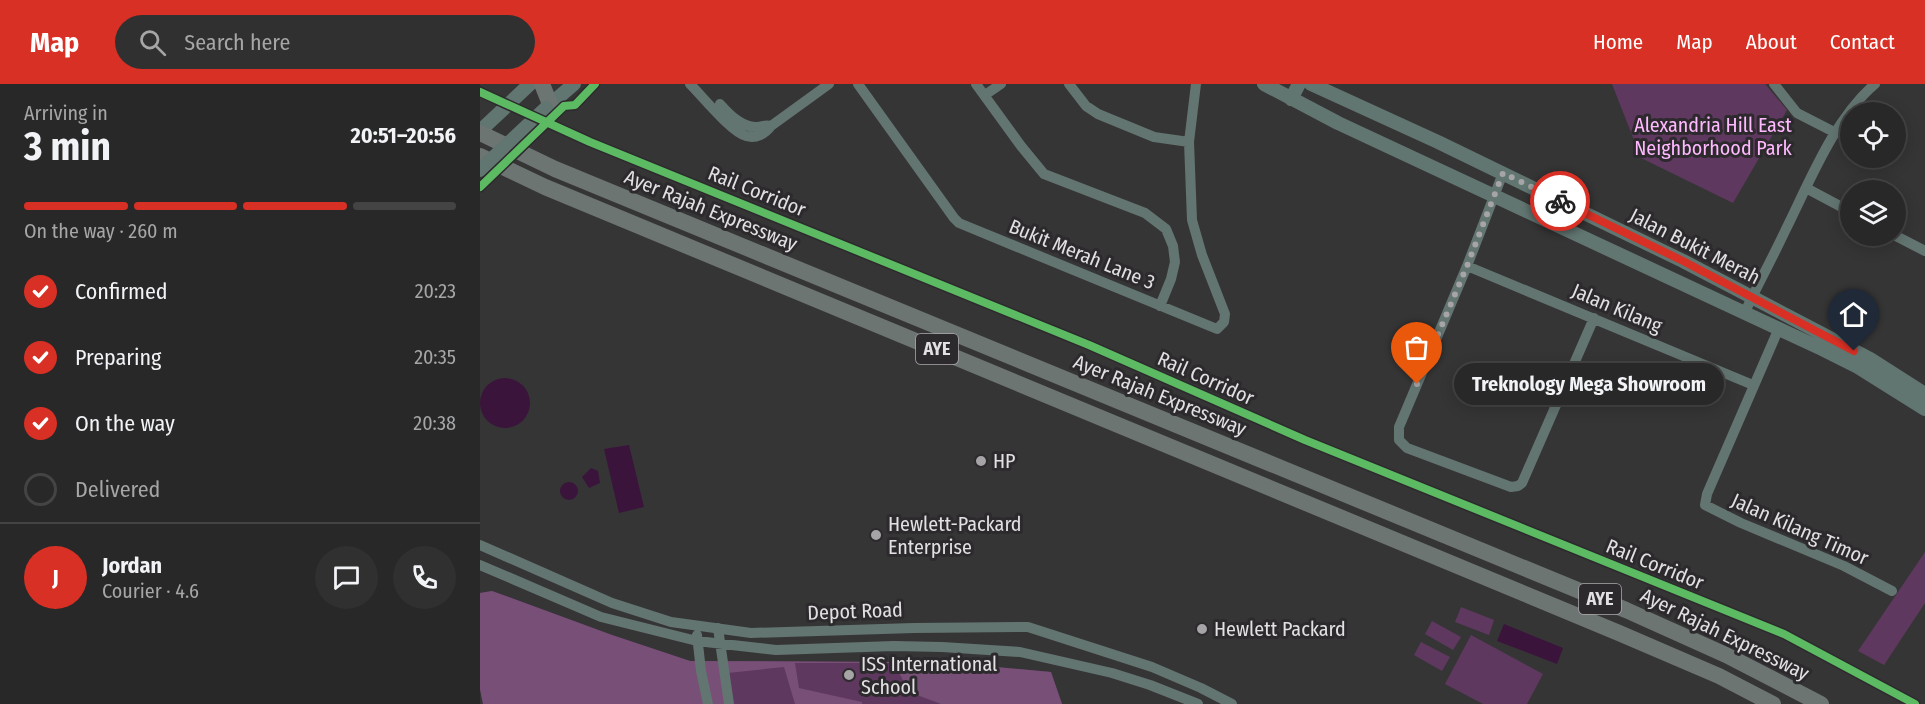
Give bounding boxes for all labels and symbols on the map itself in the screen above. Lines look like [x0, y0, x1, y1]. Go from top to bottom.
park label: Alexandria Hill East Neighborhood Park [1634, 113, 1793, 160]
street label: Rail Corridor [705, 161, 809, 221]
street label: Ayer Rajah Expressway [621, 164, 801, 256]
courier [1530, 171, 1590, 231]
street label: Jalan Bukit Merah [1626, 203, 1764, 289]
street label: Bukit Merah Lane 3 [1006, 214, 1158, 294]
street label: Jalan Kilang [1568, 278, 1666, 338]
pin [1828, 289, 1879, 351]
pin [1391, 322, 1442, 384]
road number: AYE [916, 334, 958, 364]
street label: Rail Corridor [1154, 346, 1258, 410]
street label: Ayer Rajah Expressway [1070, 349, 1250, 441]
callout: Treknology Mega Showroom [1453, 363, 1723, 405]
place label: HP [993, 449, 1016, 473]
marker: HP [974, 454, 988, 468]
street label: Jalan Kilang Timor [1728, 488, 1872, 570]
place label: Hewlett-Packard Enterprise [888, 512, 1022, 559]
marker: Hewlett-Packard Enterprise [869, 528, 883, 542]
street label: Rail Corridor [1603, 534, 1707, 594]
street label: Ayer Rajah Expressway [1637, 583, 1813, 685]
road number: AYE [1579, 584, 1621, 614]
street label: Depot Road [807, 597, 903, 625]
place label: Hewlett Packard [1214, 617, 1346, 641]
marker: Hewlett Packard [1195, 622, 1209, 636]
place label: ISS International School [861, 652, 997, 699]
marker: ISS International School [842, 668, 856, 682]

